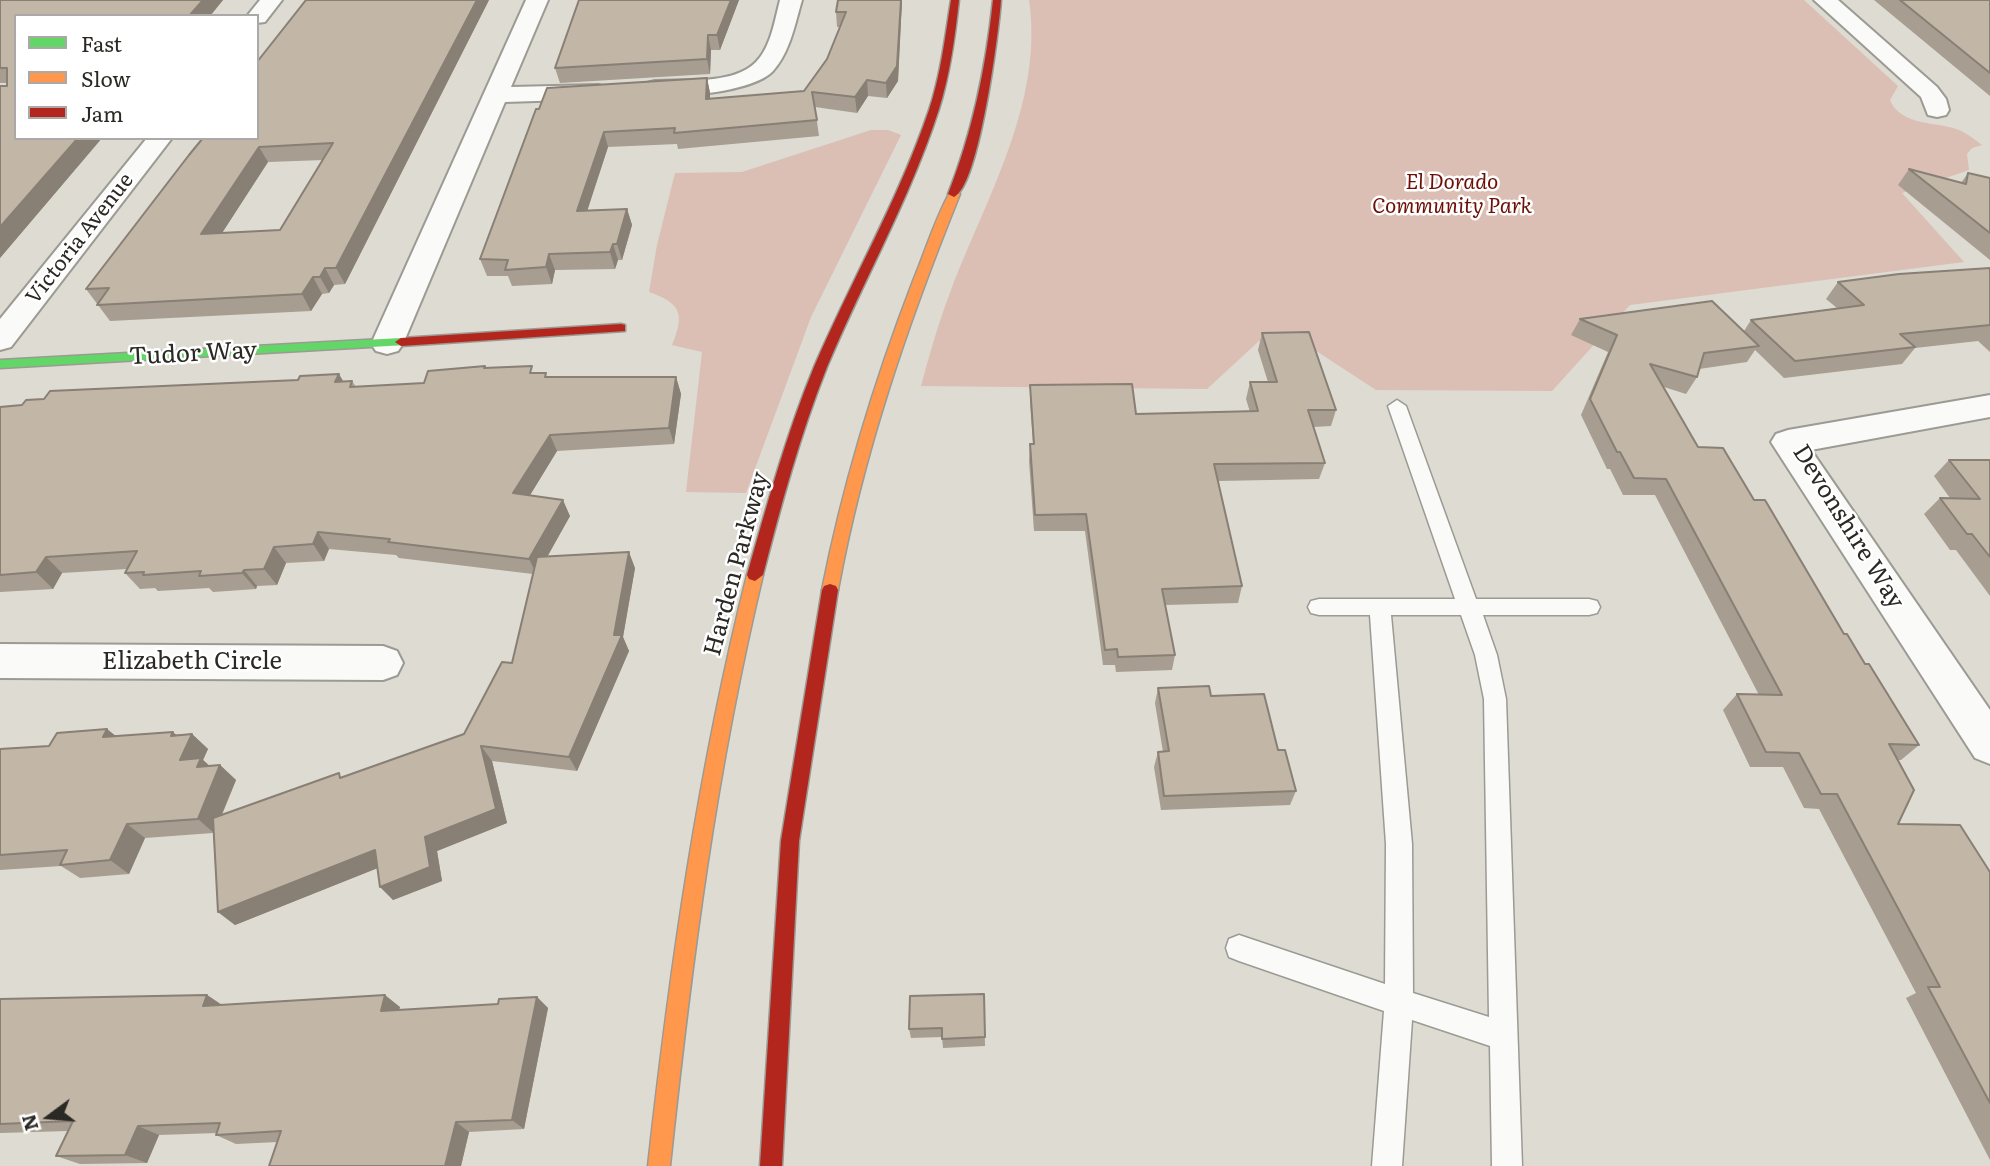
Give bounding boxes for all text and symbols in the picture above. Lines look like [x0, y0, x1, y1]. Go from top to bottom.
legend [14, 14, 259, 140]
text: Fast [81, 27, 122, 58]
text: Slow [81, 62, 131, 93]
text: Jam [81, 97, 123, 128]
street label: Victoria Avenue [21, 168, 139, 310]
park label: El Dorado Community Park [1372, 170, 1532, 220]
street label: Tudor Way [128, 336, 258, 372]
street label: Devonshire Way [1786, 440, 1910, 614]
street label: Harden Parkway [699, 469, 775, 659]
street label: Elizabeth Circle [102, 648, 282, 676]
north arrow [14, 1082, 84, 1152]
text: N [13, 1111, 44, 1134]

